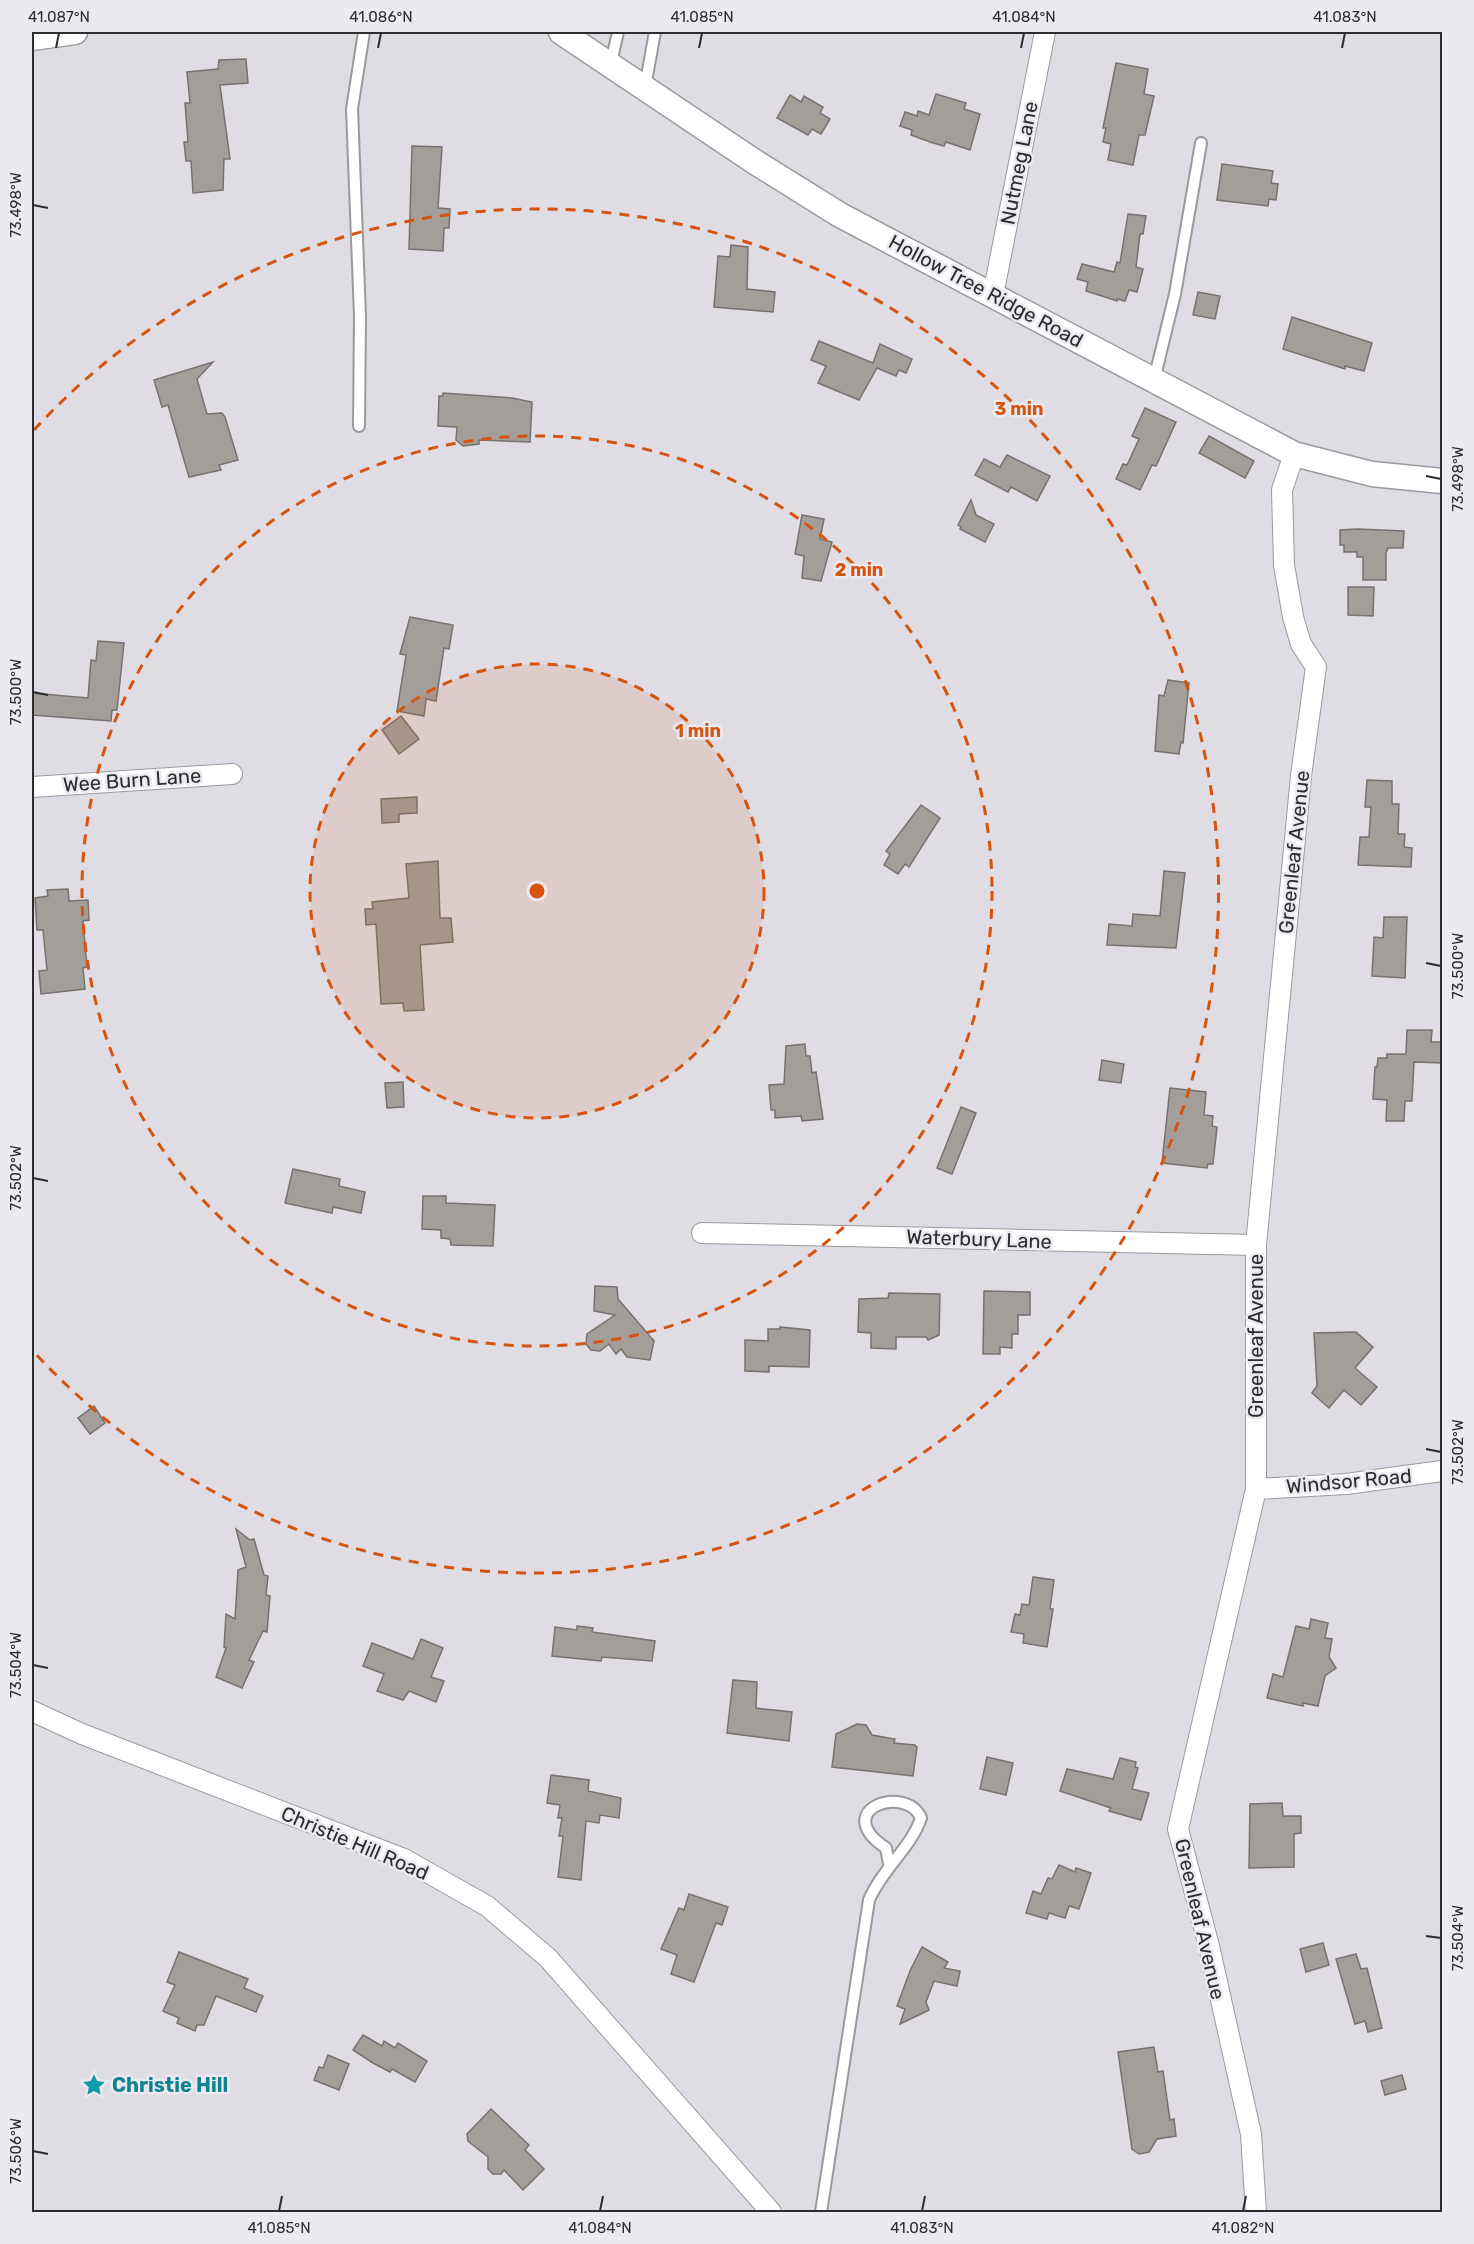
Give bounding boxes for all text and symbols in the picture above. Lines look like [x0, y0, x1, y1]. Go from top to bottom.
text: 41.087°N [28, 8, 90, 26]
text: 41.086°N [349, 8, 413, 26]
text: 41.085°N [670, 8, 734, 26]
text: 41.084°N [992, 8, 1056, 26]
text: 41.083°N [1313, 8, 1377, 26]
street label: Nutmeg Lane [995, 99, 1043, 227]
text: 73.498°W [7, 172, 25, 238]
street label: Hollow Tree Ridge Road [885, 230, 1087, 352]
text: 3 min [995, 398, 1043, 420]
text: 73.498°W [1449, 446, 1467, 512]
text: 2 min [835, 559, 883, 581]
text: 73.500°W [7, 659, 25, 725]
text: 1 min [675, 720, 721, 742]
street label: Wee Burn Lane [62, 763, 202, 797]
street label: Greenleaf Avenue [1273, 769, 1315, 935]
centre of rings [527, 881, 547, 901]
text: 73.500°W [1449, 933, 1467, 999]
text: 73.502°W [7, 1145, 25, 1211]
street label: Waterbury Lane [906, 1224, 1052, 1254]
street label: Greenleaf Avenue [1244, 1254, 1268, 1418]
text: 73.502°W [1449, 1419, 1467, 1485]
street label: Windsor Road [1285, 1464, 1413, 1498]
text: 73.504°W [7, 1632, 25, 1698]
street label: Christie Hill Road [278, 1801, 432, 1885]
street label: Greenleaf Avenue [1170, 1836, 1230, 2002]
text: 73.504°W [1449, 1905, 1467, 1971]
place icon: Christie Hill [81, 2072, 107, 2098]
place label: Christie Hill [112, 2073, 228, 2097]
text: 73.506°W [7, 2118, 25, 2184]
text: 41.085°N [247, 2219, 311, 2237]
text: 41.084°N [568, 2219, 632, 2237]
text: 41.083°N [890, 2219, 954, 2237]
text: 41.082°N [1211, 2219, 1275, 2237]

